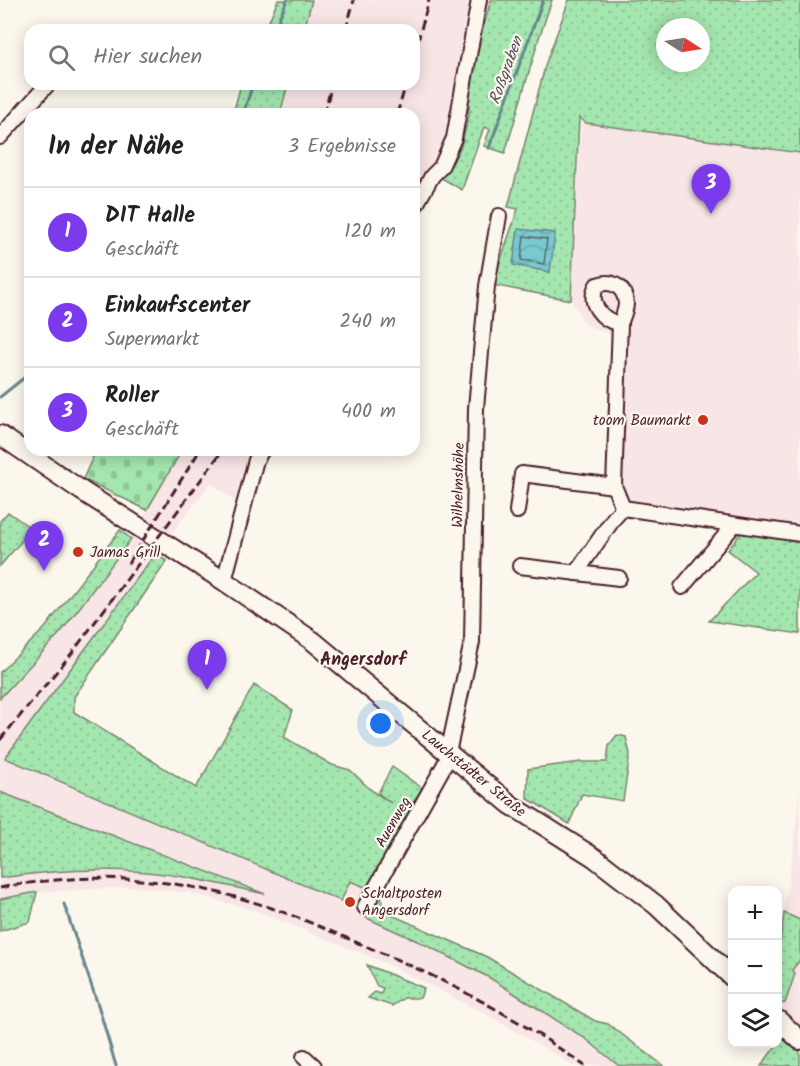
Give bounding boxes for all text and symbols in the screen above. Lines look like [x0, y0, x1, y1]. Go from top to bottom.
north arrow [656, 18, 710, 72]
search box [24, 24, 420, 90]
water label: Roßgraben [483, 32, 531, 108]
text: Hier suchen [93, 40, 202, 75]
icon: search [45, 41, 78, 74]
text: In der Nähe [48, 126, 184, 168]
text: 3 Ergebnisse [288, 131, 396, 163]
pin: 3 [692, 164, 730, 214]
text: DIT Halle [105, 199, 195, 234]
text: 1 [64, 216, 71, 248]
text: 120 m [344, 216, 396, 248]
text: Geschäft [105, 234, 179, 266]
text: Einkaufscenter [105, 289, 250, 324]
text: 2 [62, 306, 73, 338]
text: 240 m [339, 306, 396, 338]
text: Supermarkt [105, 324, 199, 356]
text: Roller [105, 379, 159, 414]
text: 3 [62, 396, 73, 428]
text: 400 m [341, 396, 396, 428]
place label: toom Baumarkt [593, 409, 691, 433]
marker: toom Baumarkt [696, 413, 710, 427]
text: Geschäft [105, 414, 179, 446]
street label: Wilhelmshöhe [446, 442, 472, 528]
pin: 2 [24, 522, 63, 571]
place label: Jamas Grill [90, 541, 161, 565]
marker: Jamas Grill [71, 545, 85, 559]
pin: 1 [188, 640, 226, 690]
district label: Angersdorf [320, 646, 408, 675]
your location [366, 709, 395, 738]
street label: Lauchstädter Straße [416, 724, 531, 824]
street label: Auenweg [370, 793, 418, 852]
place label: Schaltposten Angersdorf [362, 882, 442, 923]
map controls [728, 886, 782, 1048]
button: + [728, 886, 782, 940]
marker: Schaltposten Angersdorf [343, 895, 357, 909]
button: − [728, 940, 782, 994]
button: layers [728, 994, 782, 1048]

